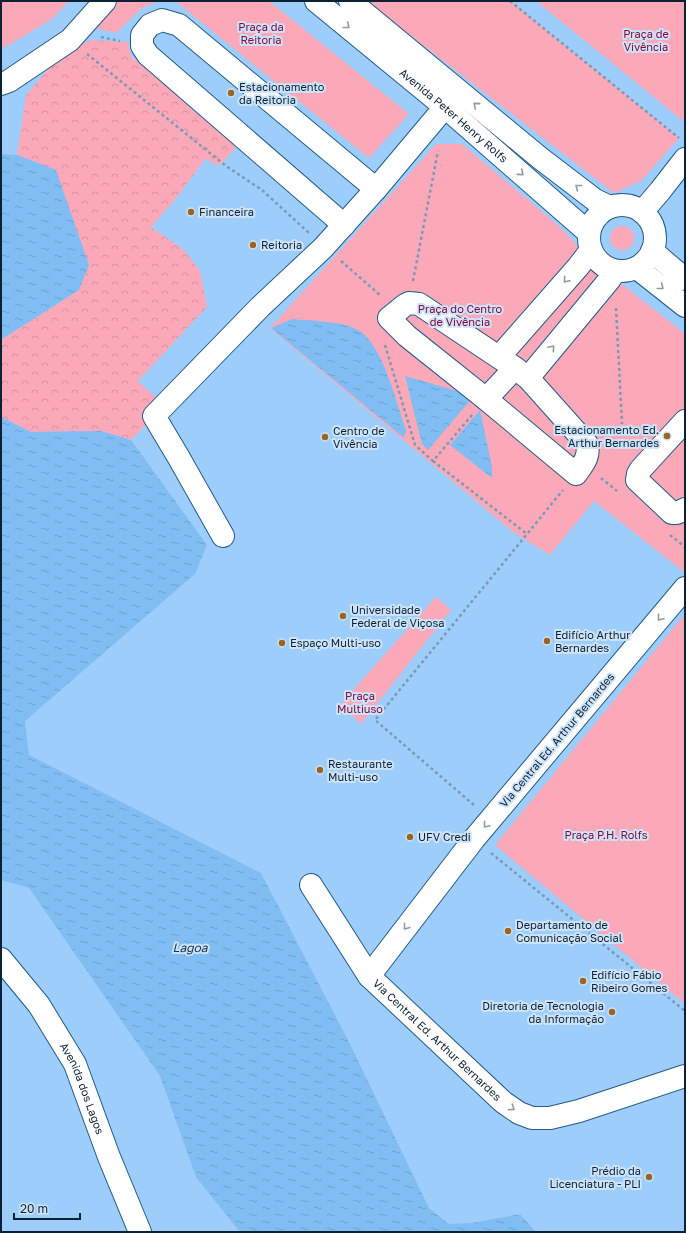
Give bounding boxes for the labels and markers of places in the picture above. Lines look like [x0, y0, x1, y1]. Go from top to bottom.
place label: Estacionamento da Reitoria [239, 80, 325, 106]
marker: Estacionamento da Reitoria [226, 88, 236, 98]
place label: Financeira [199, 205, 254, 218]
marker: Financeira [186, 207, 196, 217]
place label: Reitoria [261, 238, 302, 251]
marker: Reitoria [248, 240, 258, 250]
place label: Estacionamento Ed. Arthur Bernardes [554, 423, 659, 449]
place label: Centro de Vivência [333, 424, 385, 450]
marker: Estacionamento Ed. Arthur Bernardes [662, 431, 672, 441]
marker: Centro de Vivência [320, 432, 330, 442]
place label: Universidade Federal de Viçosa [351, 603, 444, 629]
marker: Universidade Federal de Viçosa [338, 611, 348, 621]
place label: Edifício Arthur Bernardes [555, 628, 631, 654]
place label: Espaço Multi-uso [290, 636, 381, 649]
marker: Edifício Arthur Bernardes [542, 636, 552, 646]
marker: Espaço Multi-uso [277, 638, 287, 648]
place label: Restaurante Multi-uso [328, 757, 393, 783]
marker: Restaurante Multi-uso [315, 765, 325, 775]
place label: UFV Credi [418, 830, 471, 843]
marker: UFV Credi [405, 832, 415, 842]
place label: Departamento de Comunicação Social [516, 918, 623, 944]
marker: Departamento de Comunicação Social [503, 926, 513, 936]
place label: Edifício Fábio Ribeiro Gomes [591, 968, 668, 994]
marker: Edifício Fábio Ribeiro Gomes [578, 976, 588, 986]
place label: Diretoria de Tecnologia da Informação [482, 999, 604, 1025]
marker: Diretoria de Tecnologia da Informação [607, 1007, 617, 1017]
place label: Prédio da Licenciatura - PLI [550, 1164, 641, 1190]
marker: Prédio da Licenciatura - PLI [644, 1172, 654, 1182]

